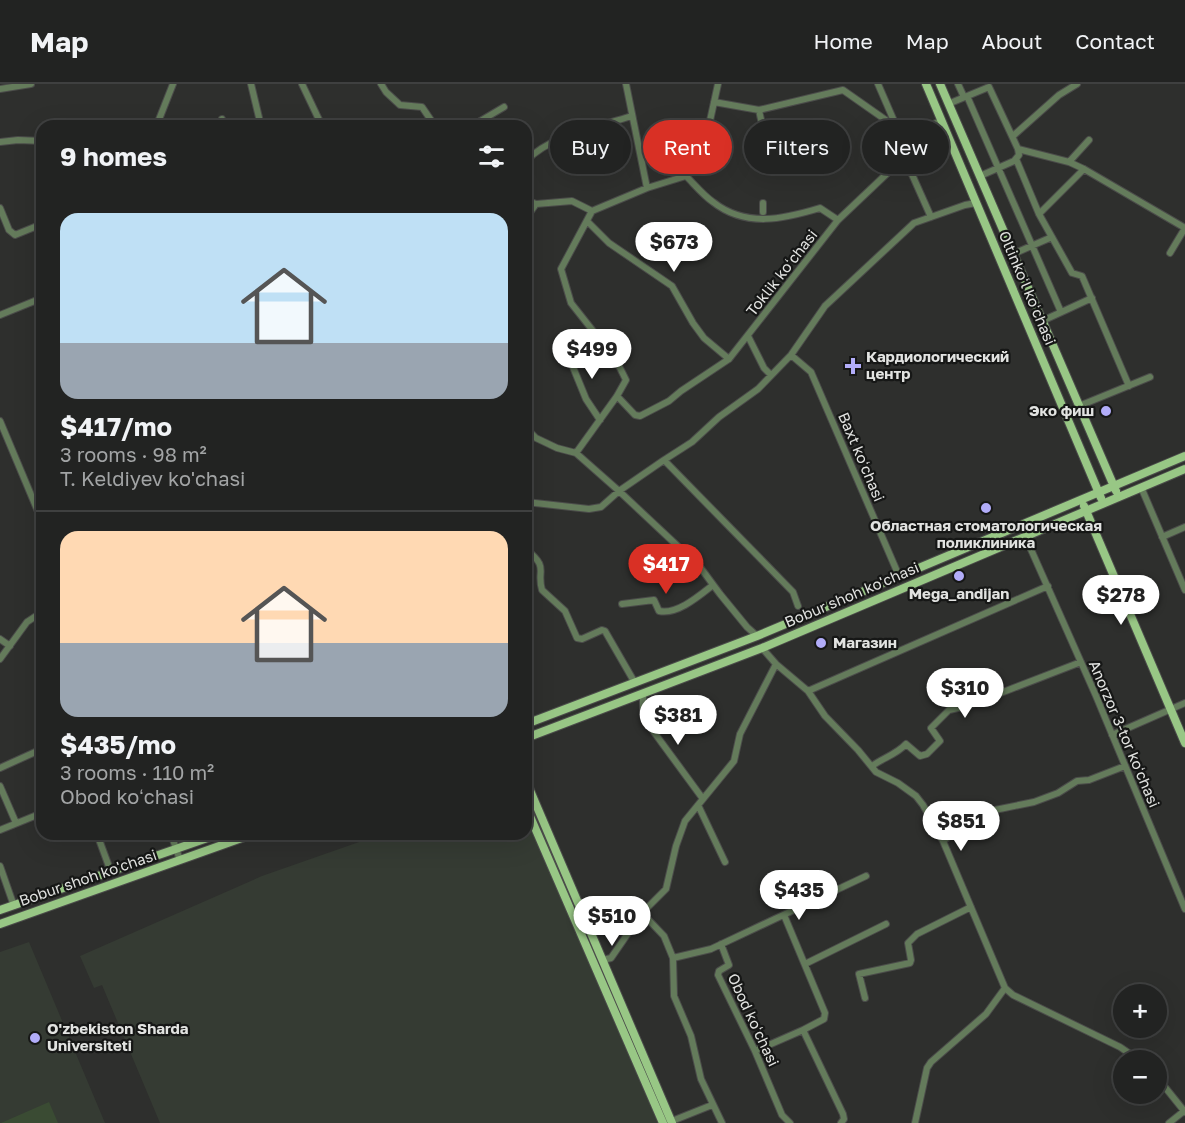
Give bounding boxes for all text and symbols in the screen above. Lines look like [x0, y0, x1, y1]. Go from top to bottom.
text: Map [30, 25, 88, 58]
text: Home [813, 28, 873, 54]
text: Map [906, 28, 949, 54]
text: About [982, 28, 1042, 54]
text: Contact [1075, 28, 1155, 54]
chip: Buy [550, 120, 631, 174]
chip: Rent [643, 120, 732, 174]
chip: Filters [744, 120, 850, 174]
chip: New [862, 120, 949, 174]
icon: filters [475, 140, 508, 173]
text: 9 homes [60, 141, 167, 172]
pin: $673 [638, 222, 710, 273]
street label: Toklik koʻchasi [742, 226, 821, 319]
street label: Oltinkoʻl koʻchasi [996, 228, 1060, 347]
text: $673 [649, 229, 699, 253]
icon: home [230, 252, 338, 360]
pin: $499 [556, 329, 628, 380]
text: $499 [566, 336, 618, 360]
place label: Кардиологический центр [866, 347, 1009, 382]
marker: Кардиологический центр [844, 357, 862, 375]
place label: Эко фиш [1029, 401, 1094, 419]
marker: Эко фиш [1099, 404, 1113, 418]
street label: Baxt koʻchasi [835, 409, 889, 504]
text: $417/mo [60, 411, 172, 442]
text: 3 rooms · 98 m² [60, 442, 207, 466]
text: T. Keldiyev ko'chasi [60, 466, 245, 490]
marker: Областная стоматологическая поликлиника [979, 501, 993, 515]
place label: Областная стоматологическая поликлиника [870, 516, 1102, 551]
pin: $417 [630, 544, 702, 595]
text: $417 [642, 551, 690, 575]
street label: Bobur shoh ko'chasi [782, 558, 921, 631]
marker: Mega_andijan [952, 569, 966, 583]
icon: home [230, 570, 338, 678]
pin: $278 [1085, 575, 1157, 626]
text: $278 [1096, 582, 1146, 606]
place label: Mega_andijan [909, 584, 1009, 602]
place label: Магазин [833, 633, 897, 651]
marker: Магазин [814, 636, 828, 650]
street label: Anorzor 3-tor koʻchasi [1086, 657, 1164, 810]
pin: $310 [929, 668, 1001, 719]
text: $310 [941, 675, 989, 699]
pin: $381 [642, 695, 714, 746]
text: $381 [654, 702, 702, 726]
text: $435/mo [60, 729, 176, 760]
text: 3 rooms · 110 m² [60, 760, 214, 784]
text: Obod koʻchasi [60, 784, 194, 808]
pin: $851 [925, 801, 997, 852]
text: $851 [937, 808, 985, 832]
street label: Bobur shoh ko'chasi [17, 845, 159, 909]
pin: $435 [763, 870, 835, 921]
text: $435 [774, 877, 824, 901]
pin: $510 [576, 896, 648, 947]
text: $510 [588, 903, 636, 927]
street label: Obod koʻchasi [724, 970, 783, 1069]
map controls [1113, 984, 1167, 1104]
button: + [1113, 984, 1167, 1038]
place label: O'zbekiston Sharda Universiteti [47, 1019, 189, 1054]
marker: O'zbekiston Sharda Universiteti [28, 1031, 42, 1045]
button: − [1113, 1050, 1167, 1104]

